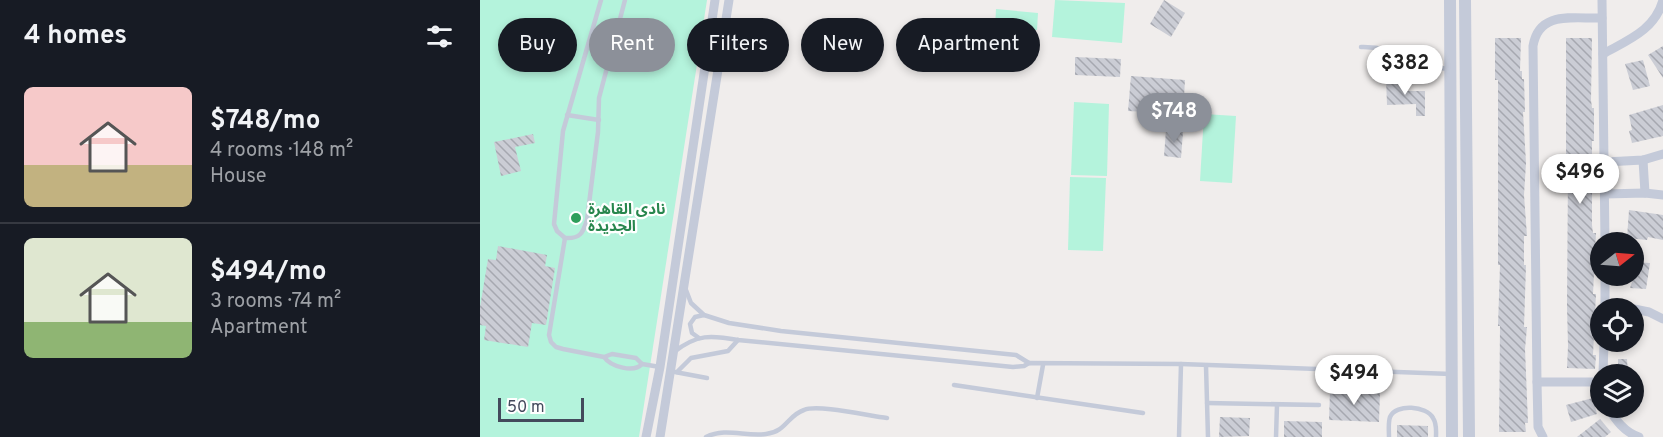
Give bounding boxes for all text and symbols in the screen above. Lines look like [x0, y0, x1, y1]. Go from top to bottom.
chip: Buy [498, 18, 577, 72]
chip: Rent [589, 18, 675, 72]
chip: Filters [687, 18, 789, 72]
chip: New [801, 18, 884, 72]
chip: Apartment [896, 18, 1040, 72]
text: 4 homes [24, 20, 127, 53]
icon: filters [423, 20, 456, 53]
pin: $382 [1369, 45, 1441, 96]
text: $382 [1381, 51, 1429, 77]
pin: $748 [1138, 93, 1210, 144]
text: $748 [1151, 99, 1197, 125]
text: $748/mo [210, 105, 320, 138]
icon: home [72, 111, 144, 183]
text: 4 rooms · 148 m² [210, 138, 353, 164]
pin: $496 [1544, 154, 1616, 205]
text: $496 [1555, 160, 1605, 186]
text: House [210, 164, 266, 190]
place label: نادى القاهرة الجديدة [588, 201, 665, 237]
marker: نادى القاهرة الجديدة [569, 211, 583, 225]
north arrow [1590, 232, 1644, 286]
map controls [1590, 232, 1644, 418]
text: $494/mo [210, 256, 326, 289]
icon: home [72, 262, 144, 334]
text: 3 rooms · 74 m² [210, 289, 341, 315]
button: locate [1590, 298, 1644, 352]
text: Apartment [210, 315, 308, 341]
pin: $494 [1318, 355, 1390, 406]
text: $494 [1329, 361, 1379, 387]
button: layers [1590, 364, 1644, 418]
scale bar [498, 395, 584, 422]
text: 50 m [507, 398, 545, 418]

